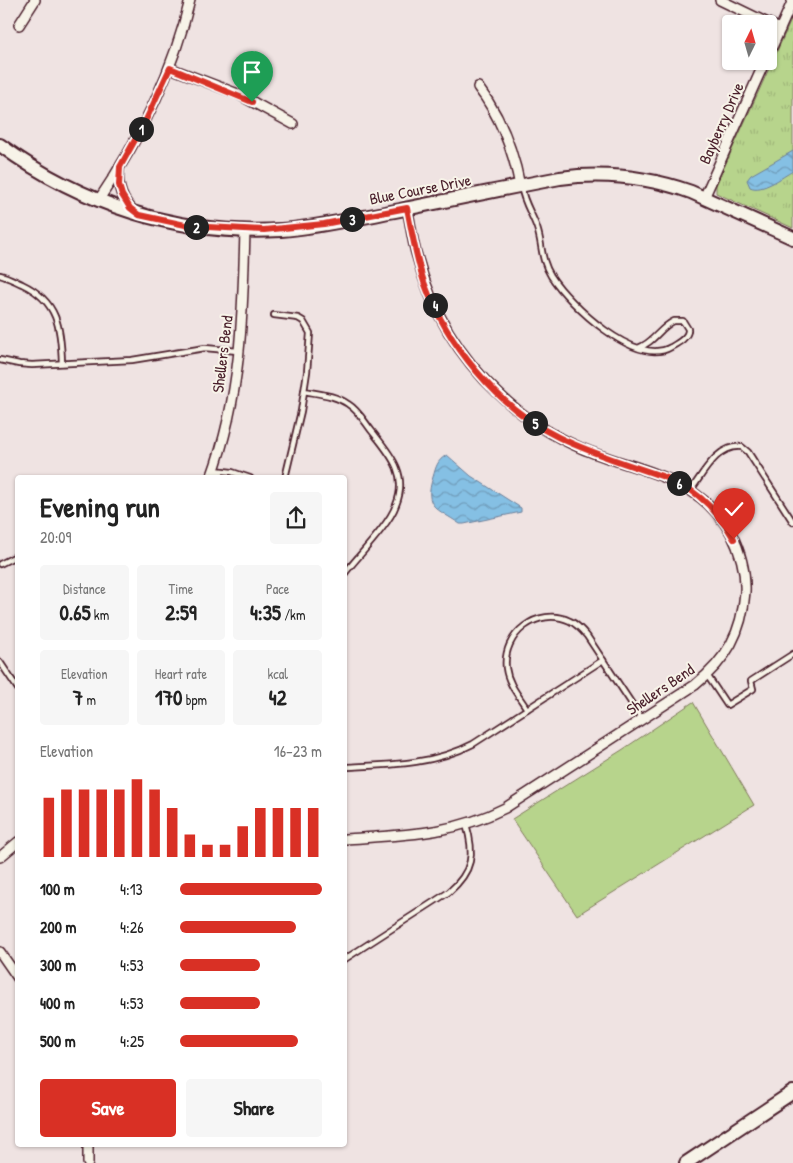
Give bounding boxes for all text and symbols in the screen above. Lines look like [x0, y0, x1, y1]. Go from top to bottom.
north arrow [722, 15, 778, 70]
map controls [722, 15, 777, 70]
pin [231, 51, 273, 102]
icon: arrive [238, 58, 266, 86]
street label: Bayberry Drive [693, 78, 749, 167]
pin: 1 [128, 116, 154, 142]
text: 1 [139, 120, 144, 139]
street label: Blue Course Drive [367, 168, 473, 210]
pin: 3 [340, 206, 364, 232]
text: 3 [349, 210, 356, 229]
pin: 2 [184, 214, 208, 240]
text: 2 [193, 218, 200, 237]
pin: 4 [422, 292, 448, 318]
text: 4 [433, 296, 438, 315]
street label: Shellers Bend [206, 314, 238, 394]
pin: 5 [522, 410, 548, 436]
text: 5 [533, 414, 538, 433]
pin: 6 [666, 470, 692, 496]
text: 6 [677, 474, 682, 493]
text: Evening run [40, 488, 160, 526]
pin [713, 488, 755, 539]
button: share [270, 492, 322, 544]
icon: check [720, 495, 748, 523]
text: 20:09 [40, 526, 71, 548]
text: Distance [63, 579, 106, 598]
text: Time [169, 579, 193, 598]
text: Pace [266, 579, 289, 598]
text: 0.65 [59, 598, 91, 627]
text: 2:59 [165, 598, 197, 627]
text: 4:35 [250, 598, 281, 627]
text: km [91, 605, 109, 624]
text: /km [281, 605, 305, 624]
street label: Shellers Bend [622, 658, 698, 720]
text: Elevation [61, 664, 108, 683]
text: Heart rate [155, 664, 207, 683]
text: kcal [267, 664, 288, 683]
text: 7 [73, 683, 83, 712]
text: 170 [155, 683, 182, 712]
text: 42 [269, 683, 287, 712]
text: m [83, 690, 96, 709]
text: bpm [182, 690, 207, 709]
text: Elevation [40, 740, 93, 762]
text: 16–23 m [274, 740, 322, 762]
text: 100 m [40, 878, 75, 900]
text: 4:13 [120, 878, 143, 900]
text: 200 m [40, 916, 76, 938]
text: 4:26 [120, 916, 144, 938]
text: 300 m [40, 954, 76, 976]
text: 4:53 [120, 954, 144, 976]
text: 400 m [40, 992, 75, 1014]
text: 4:53 [120, 992, 144, 1014]
text: 500 m [40, 1030, 76, 1052]
text: 4:25 [120, 1030, 144, 1052]
button: Save [40, 1079, 176, 1137]
button: Share [186, 1079, 322, 1137]

